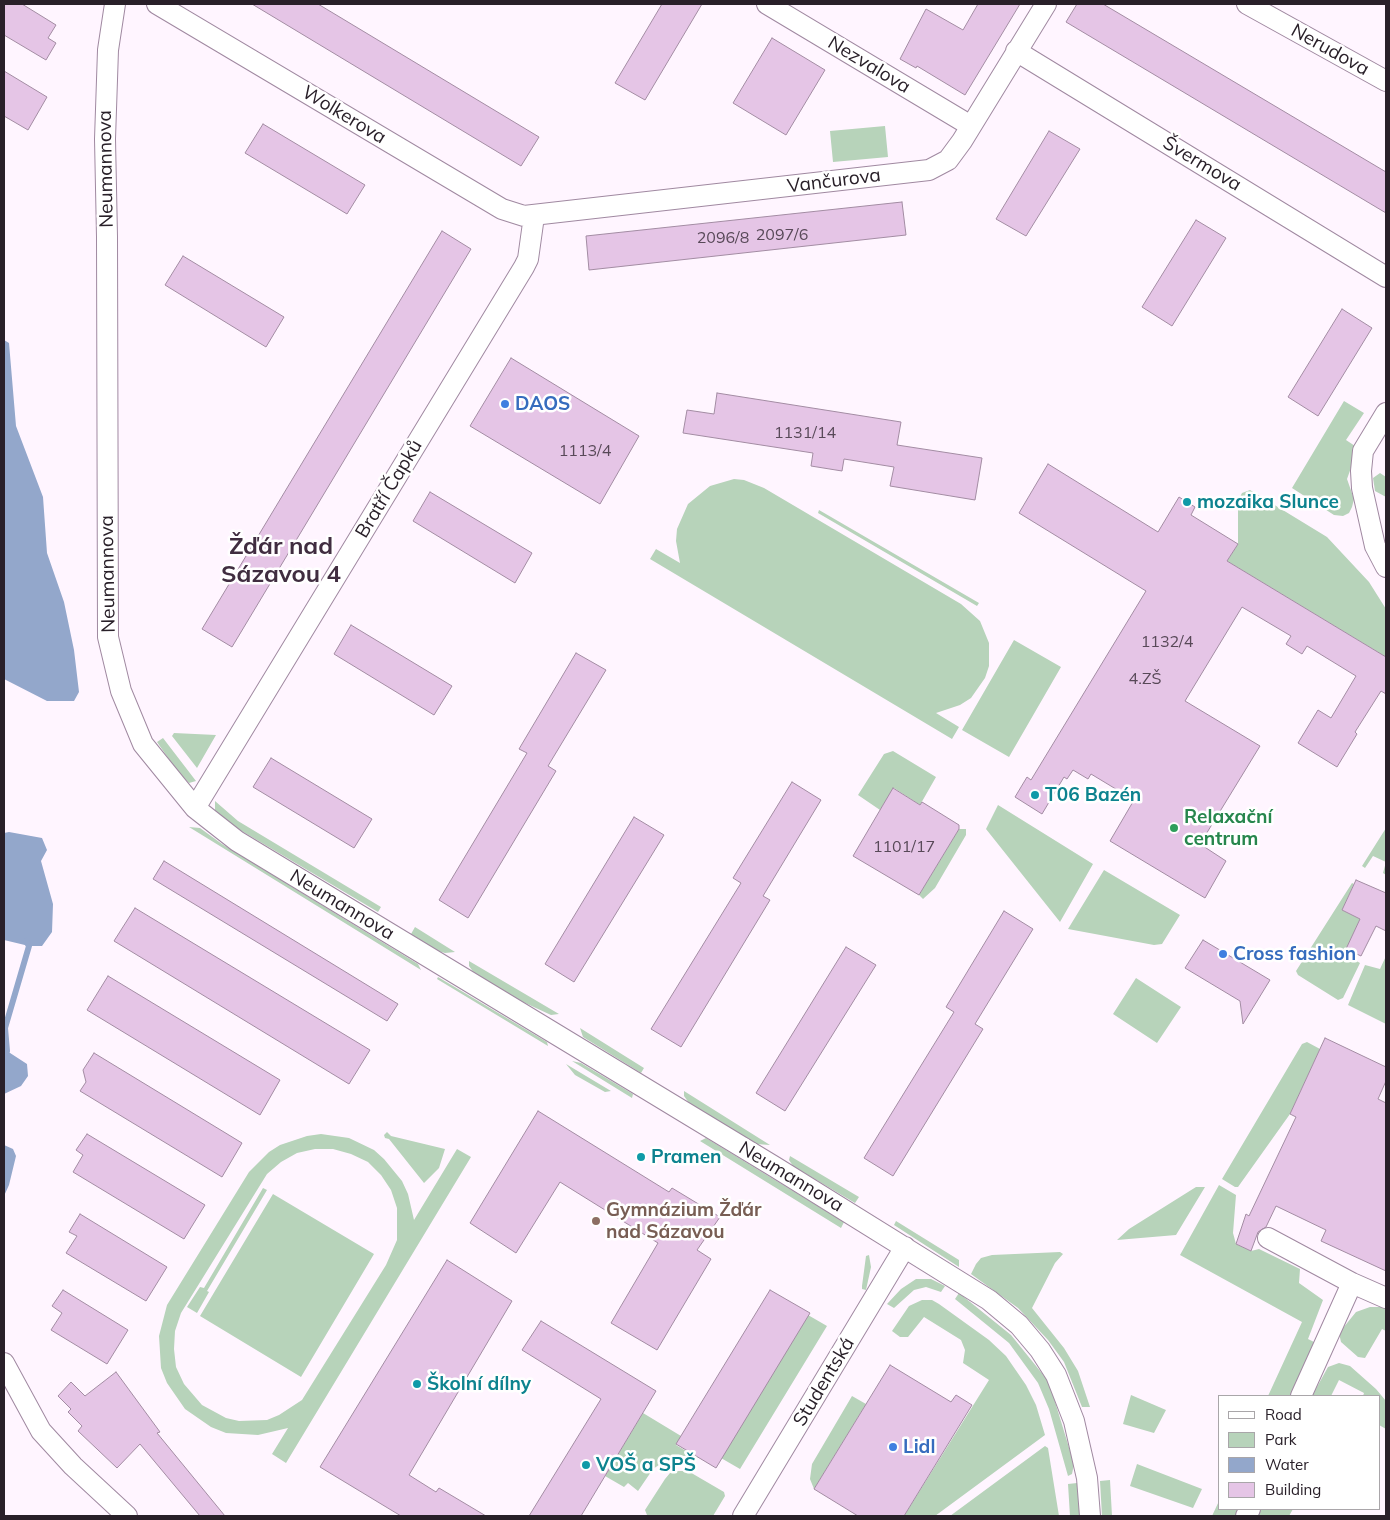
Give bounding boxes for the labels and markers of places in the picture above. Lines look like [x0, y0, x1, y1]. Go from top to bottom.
place label: DAOS [515, 393, 570, 415]
marker: DAOS [499, 398, 511, 410]
place label: mozaika Slunce [1197, 491, 1339, 513]
marker: mozaika Slunce [1181, 496, 1193, 508]
place label: T06 Bazén [1045, 784, 1141, 806]
marker: T06 Bazén [1029, 789, 1041, 801]
place label: Relaxační centrum [1184, 806, 1272, 850]
marker: Relaxační centrum [1168, 822, 1180, 834]
place label: Cross fashion [1233, 943, 1356, 965]
marker: Cross fashion [1217, 948, 1229, 960]
place label: Pramen [651, 1146, 722, 1168]
marker: Pramen [635, 1151, 647, 1163]
place label: Gymnázium Žďár nad Sázavou [606, 1199, 762, 1243]
marker: Gymnázium Žďár nad Sázavou [590, 1215, 602, 1227]
place label: Školní dílny [427, 1373, 531, 1395]
marker: Školní dílny [411, 1378, 423, 1390]
place label: Lidl [903, 1436, 935, 1458]
marker: Lidl [887, 1441, 899, 1453]
place label: VOŠ a SPŠ [596, 1454, 696, 1476]
marker: VOŠ a SPŠ [580, 1459, 592, 1471]

